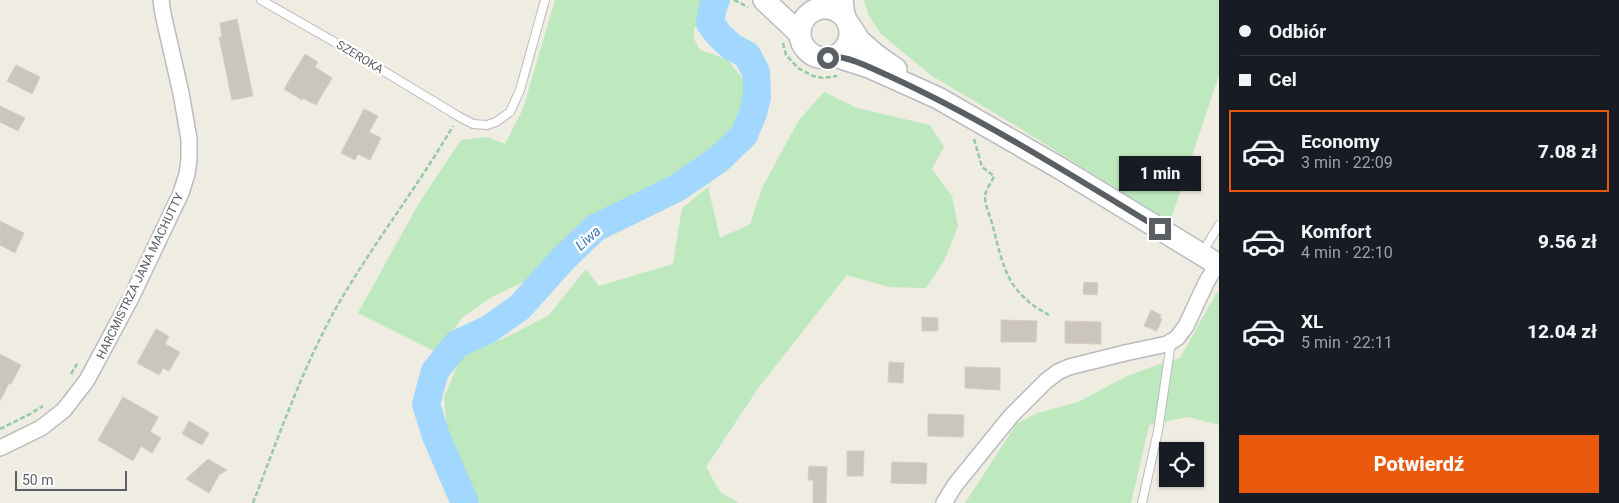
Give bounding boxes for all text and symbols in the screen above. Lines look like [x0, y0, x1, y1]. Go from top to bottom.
text: Odbiór [1269, 20, 1326, 43]
street label: SZEROKA [334, 38, 386, 77]
route start [817, 47, 839, 69]
text: Cel [1269, 68, 1297, 91]
icon: car [1241, 129, 1286, 174]
text: Economy [1301, 130, 1380, 153]
text: 7.08 zł [1538, 140, 1597, 163]
text: 3 min · 22:09 [1301, 153, 1393, 172]
callout: 1 min [1119, 156, 1201, 192]
text: 1 min [1140, 164, 1180, 183]
street label: HARCMISTRZA JANA MACHUTTY [94, 190, 187, 361]
route end [1149, 218, 1171, 240]
icon: car [1241, 219, 1286, 264]
text: Komfort [1301, 220, 1371, 243]
water label: Liwa [572, 223, 604, 253]
text: 9.56 zł [1538, 230, 1597, 253]
text: 4 min · 22:10 [1301, 243, 1393, 262]
icon: car [1241, 309, 1286, 354]
text: XL [1301, 310, 1323, 333]
text: 12.04 zł [1527, 320, 1597, 343]
text: 5 min · 22:11 [1301, 333, 1393, 352]
button: Potwierdź [1239, 435, 1599, 493]
map controls [1159, 442, 1204, 487]
button: locate [1159, 442, 1204, 487]
scale bar [15, 468, 128, 491]
text: 50 m [22, 472, 54, 488]

